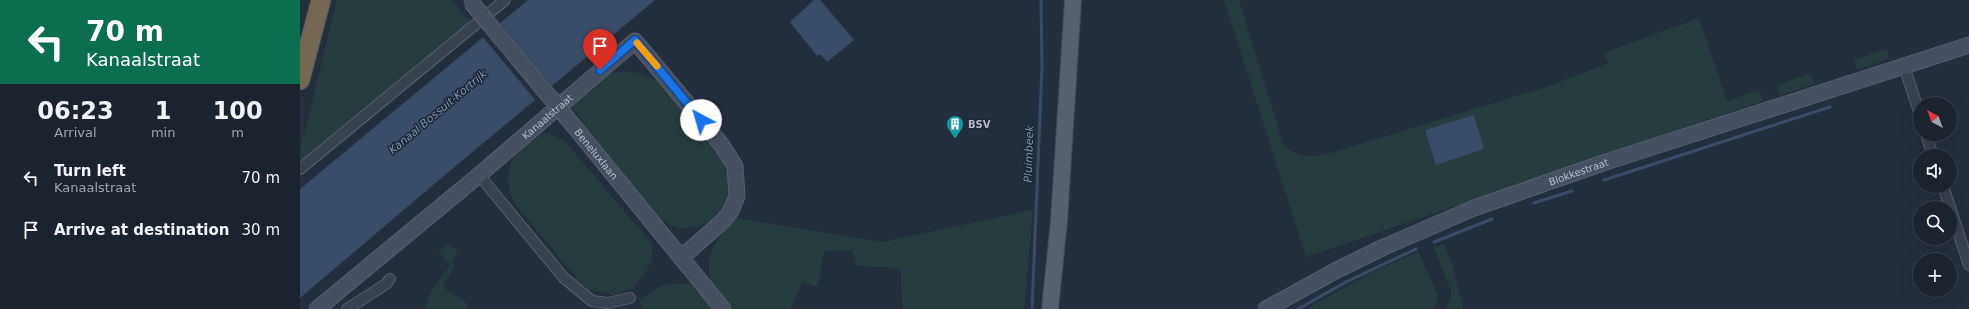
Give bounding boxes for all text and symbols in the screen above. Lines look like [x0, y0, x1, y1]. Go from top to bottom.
text: 70 m [86, 15, 164, 48]
icon: left [20, 16, 72, 68]
pin [583, 29, 617, 70]
icon: arrive [589, 35, 611, 57]
text: Kanaalstraat [86, 49, 200, 70]
water label: Kanaal Bossuit-Kortrijk [386, 67, 490, 157]
street label: Kanaalstraat [519, 92, 575, 141]
text: 06:23 [37, 97, 114, 125]
text: 1 [155, 97, 171, 125]
text: 100 [213, 97, 263, 125]
north arrow [1913, 97, 1957, 141]
map controls [1913, 97, 1957, 297]
position arrow [680, 99, 722, 141]
building icon: BSV [945, 114, 965, 139]
place label: BSV [968, 119, 991, 130]
text: Arrival [54, 125, 97, 140]
text: min [151, 125, 175, 140]
text: m [231, 125, 244, 140]
water label: Pluimbeek [1022, 125, 1037, 183]
street label: Beneluxlaan [573, 126, 620, 181]
button: sound [1913, 149, 1957, 193]
street label: Blokkestraat [1547, 156, 1610, 187]
text: Turn left [54, 162, 126, 180]
icon: left [20, 167, 42, 189]
text: 70 m [242, 169, 280, 187]
text: Kanaalstraat [54, 180, 136, 195]
button: search [1913, 201, 1957, 245]
icon: arrive [20, 219, 42, 241]
text: Arrive at destination [54, 221, 229, 239]
text: 30 m [242, 221, 280, 239]
button: + [1913, 253, 1957, 297]

